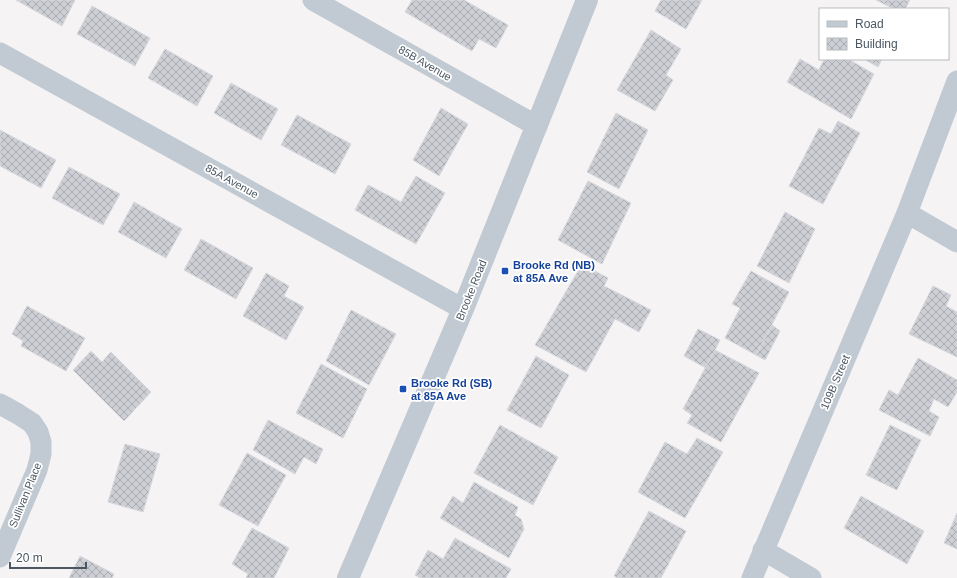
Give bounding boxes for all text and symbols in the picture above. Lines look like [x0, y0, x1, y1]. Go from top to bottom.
legend [819, 8, 949, 60]
text: Road [855, 17, 884, 31]
text: Building [855, 37, 898, 51]
street label: 85B Avenue [396, 43, 454, 83]
street label: 85A Avenue [203, 162, 261, 200]
street label: Brooke Road [453, 258, 489, 322]
place label: Brooke Rd (NB) at 85A Ave [513, 259, 595, 284]
marker: Brooke Rd (NB) at 85A Ave [500, 266, 510, 276]
street label: 109B Street [818, 353, 852, 411]
place label: Brooke Rd (SB) at 85A Ave [411, 377, 493, 402]
marker: Brooke Rd (SB) at 85A Ave [398, 384, 408, 394]
street label: Sullivan Place [6, 461, 44, 529]
scale bar [10, 544, 86, 570]
text: 20 m [16, 551, 43, 565]

